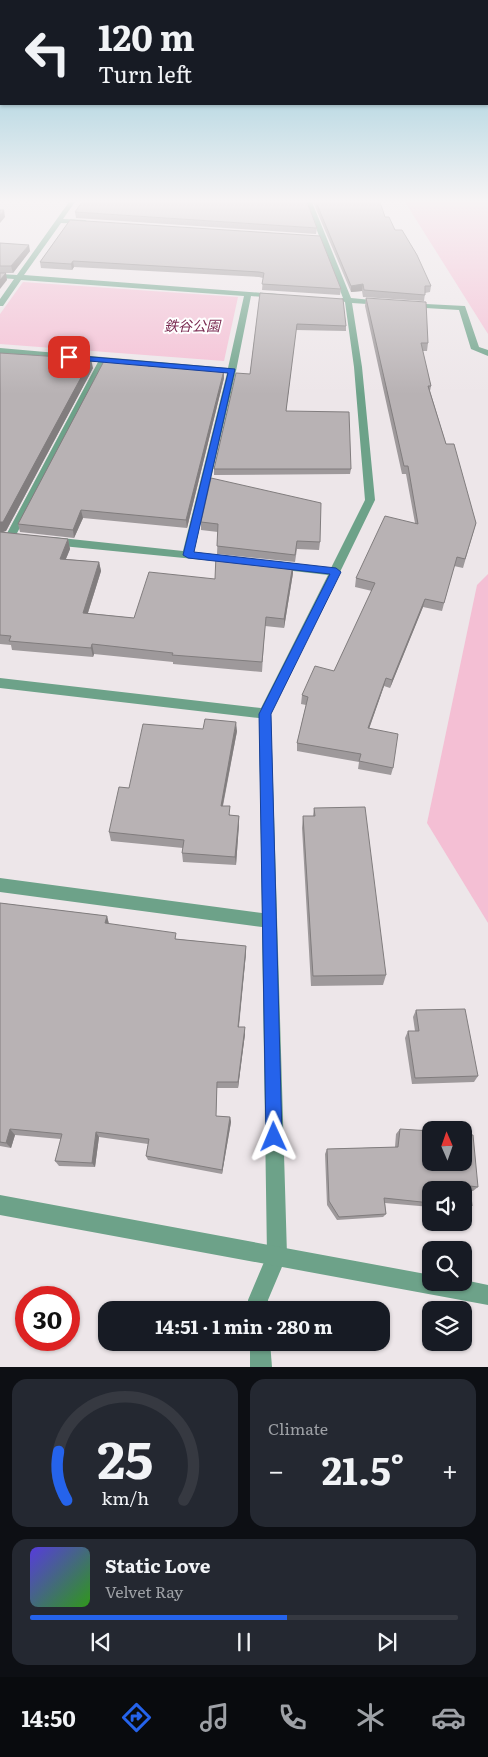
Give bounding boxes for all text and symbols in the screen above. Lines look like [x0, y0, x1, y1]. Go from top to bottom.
text: 120 m [98, 10, 195, 62]
icon: left [15, 20, 80, 85]
text: Turn left [98, 57, 192, 90]
park label: 鉄谷公園 [164, 315, 222, 335]
pin [48, 336, 90, 378]
icon: arrive [55, 343, 83, 371]
position arrow [247, 1110, 299, 1162]
north arrow [422, 1121, 472, 1171]
map controls [422, 1121, 472, 1351]
button: sound [422, 1181, 472, 1231]
button: search [422, 1241, 472, 1291]
speed limit sign: 30 [15, 1286, 80, 1351]
button: layers [422, 1301, 472, 1351]
text: 14:51 · 1 min · 280 m [155, 1312, 333, 1340]
text: Climate [268, 1416, 328, 1440]
text: 25 [97, 1418, 153, 1495]
text: 21.5° [322, 1440, 404, 1497]
text: − [268, 1448, 284, 1490]
text: + [442, 1448, 458, 1490]
text: km/h [101, 1484, 149, 1511]
text: Static Love [105, 1551, 210, 1579]
text: Velvet Ray [105, 1579, 183, 1603]
icon: previous [87, 1628, 115, 1656]
icon: pause [230, 1628, 258, 1656]
icon: next [373, 1628, 401, 1656]
icon: directions [119, 1700, 154, 1735]
icon: music [197, 1700, 232, 1735]
icon: phone [275, 1700, 310, 1735]
icon: climate [353, 1700, 388, 1735]
icon: car [431, 1700, 466, 1735]
text: 14:50 [22, 1701, 76, 1734]

